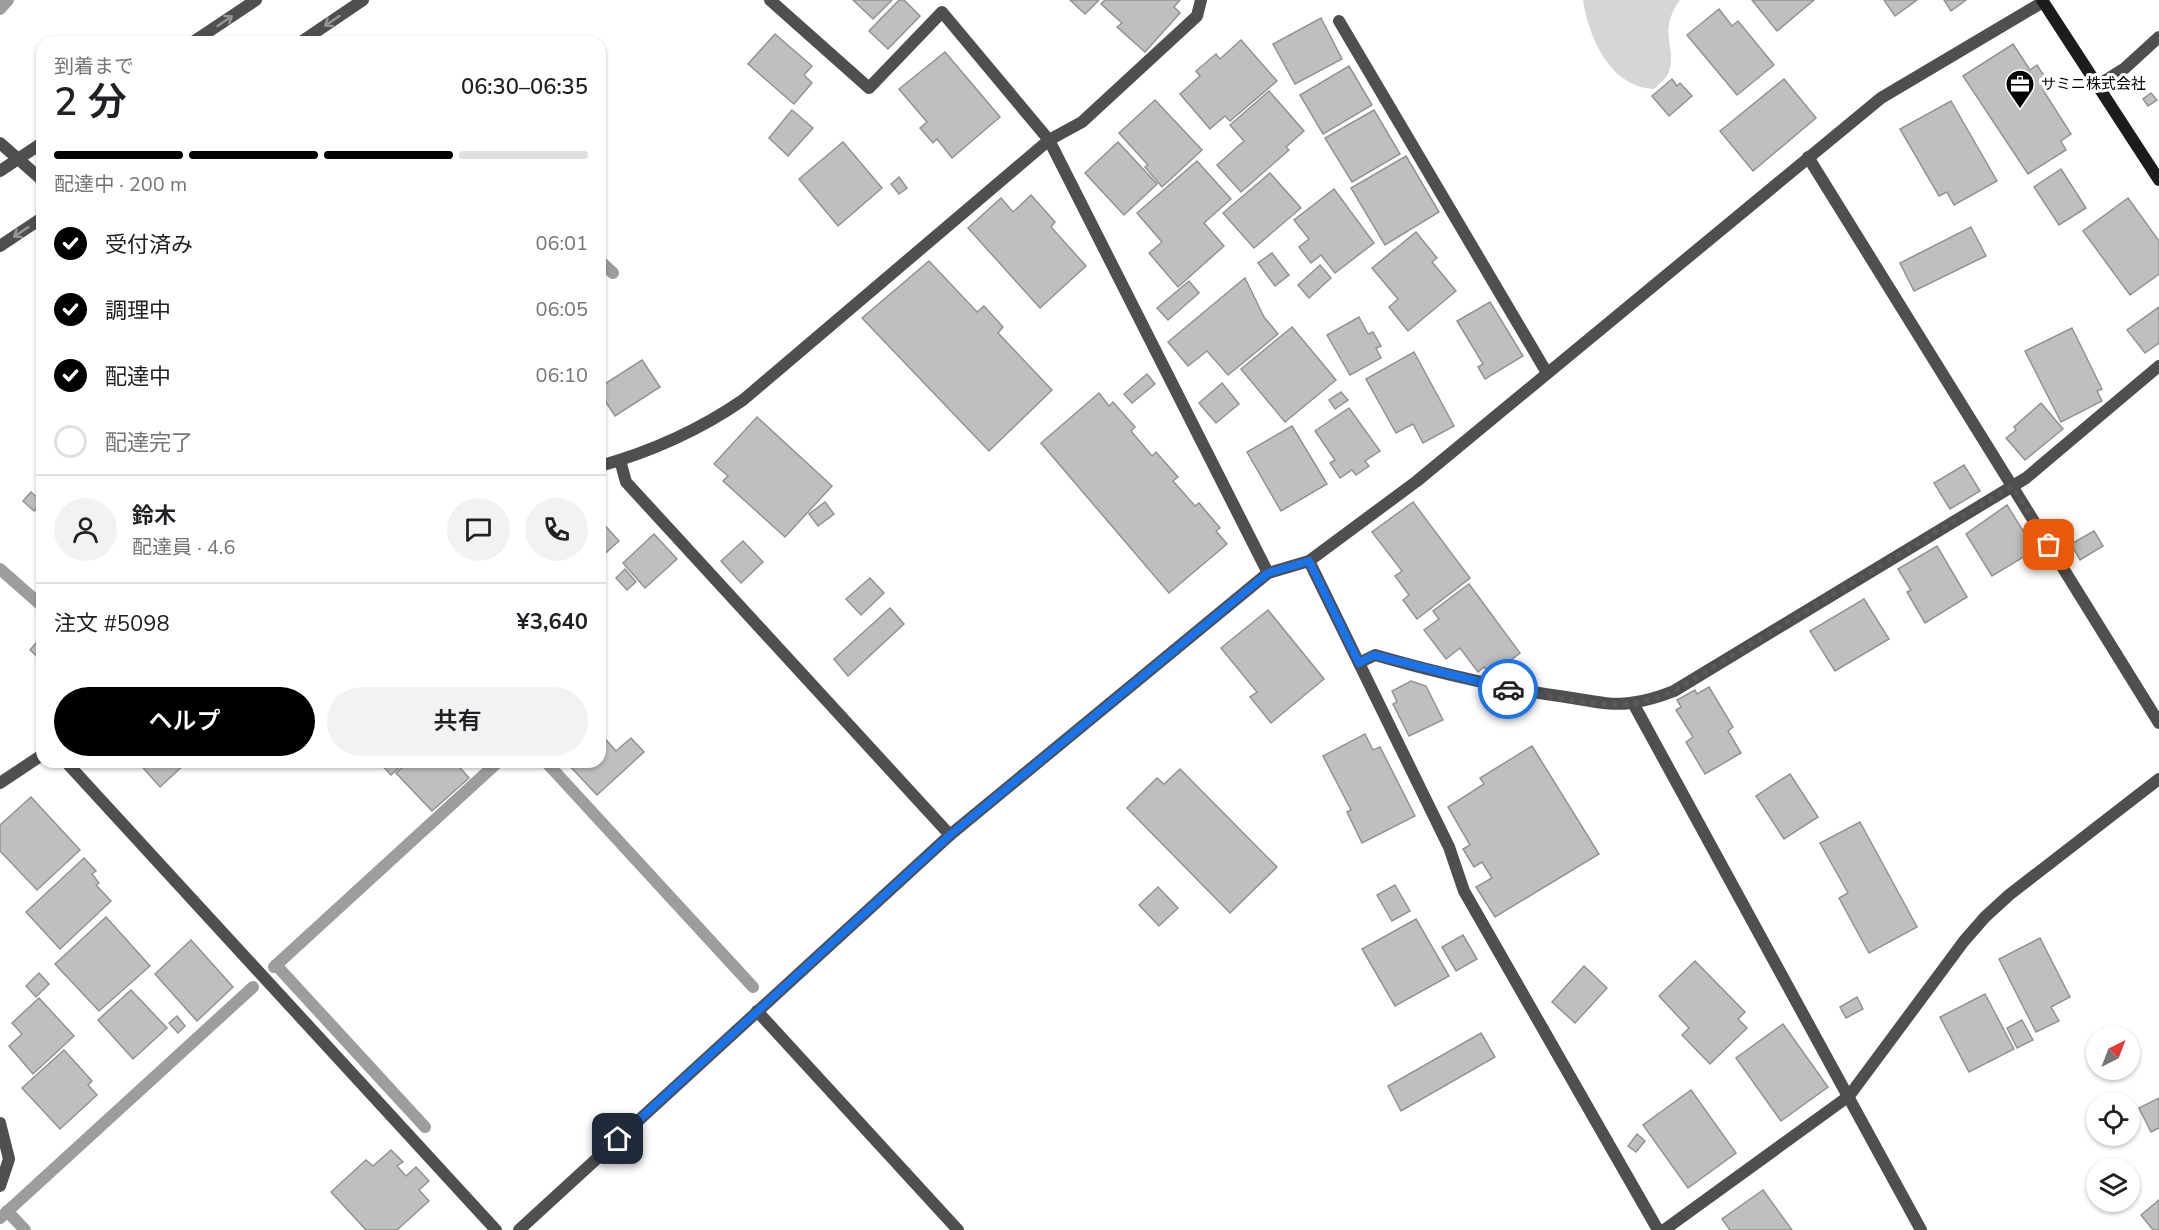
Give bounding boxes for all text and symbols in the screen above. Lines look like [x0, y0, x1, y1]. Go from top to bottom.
one-way arrow [216, 15, 233, 27]
one-way arrow [324, 15, 341, 27]
text: 到着まで [54, 53, 134, 80]
office icon: サミニ株式会社 [2004, 68, 2036, 110]
text: 06:30–06:35 [461, 72, 588, 102]
place label: サミニ株式会社 [2041, 74, 2146, 94]
text: 2 分 [54, 76, 127, 129]
text: 配達中 · 200 m [54, 171, 187, 198]
one-way arrow [13, 226, 30, 238]
icon: check [54, 227, 87, 260]
text: 受付済み [105, 230, 193, 260]
text: 06:01 [535, 230, 588, 257]
icon: check [54, 293, 87, 326]
text: 調理中 [105, 296, 171, 326]
text: 06:05 [535, 296, 588, 323]
icon: check [54, 359, 87, 392]
text: 配達中 [105, 362, 171, 392]
text: 06:10 [535, 362, 588, 389]
text: 配達完了 [105, 428, 193, 458]
button: person [54, 498, 117, 561]
button: chat [447, 498, 510, 561]
button: phone [525, 498, 588, 561]
text: 鈴木 [132, 501, 176, 531]
pin [2023, 519, 2074, 570]
icon: bag [2032, 528, 2065, 561]
text: 配達員 · 4.6 [132, 534, 235, 561]
text: ¥3,640 [517, 607, 588, 637]
text: 注文 #5098 [54, 609, 170, 639]
courier [1478, 659, 1538, 719]
icon: car [1492, 673, 1525, 706]
button: ヘルプ [54, 687, 315, 756]
button: 共有 [327, 687, 588, 756]
north arrow [2086, 1026, 2140, 1080]
map controls [2086, 1026, 2140, 1212]
button: locate [2086, 1092, 2140, 1146]
pin [592, 1113, 643, 1164]
icon: home [601, 1122, 634, 1155]
button: layers [2086, 1158, 2140, 1212]

